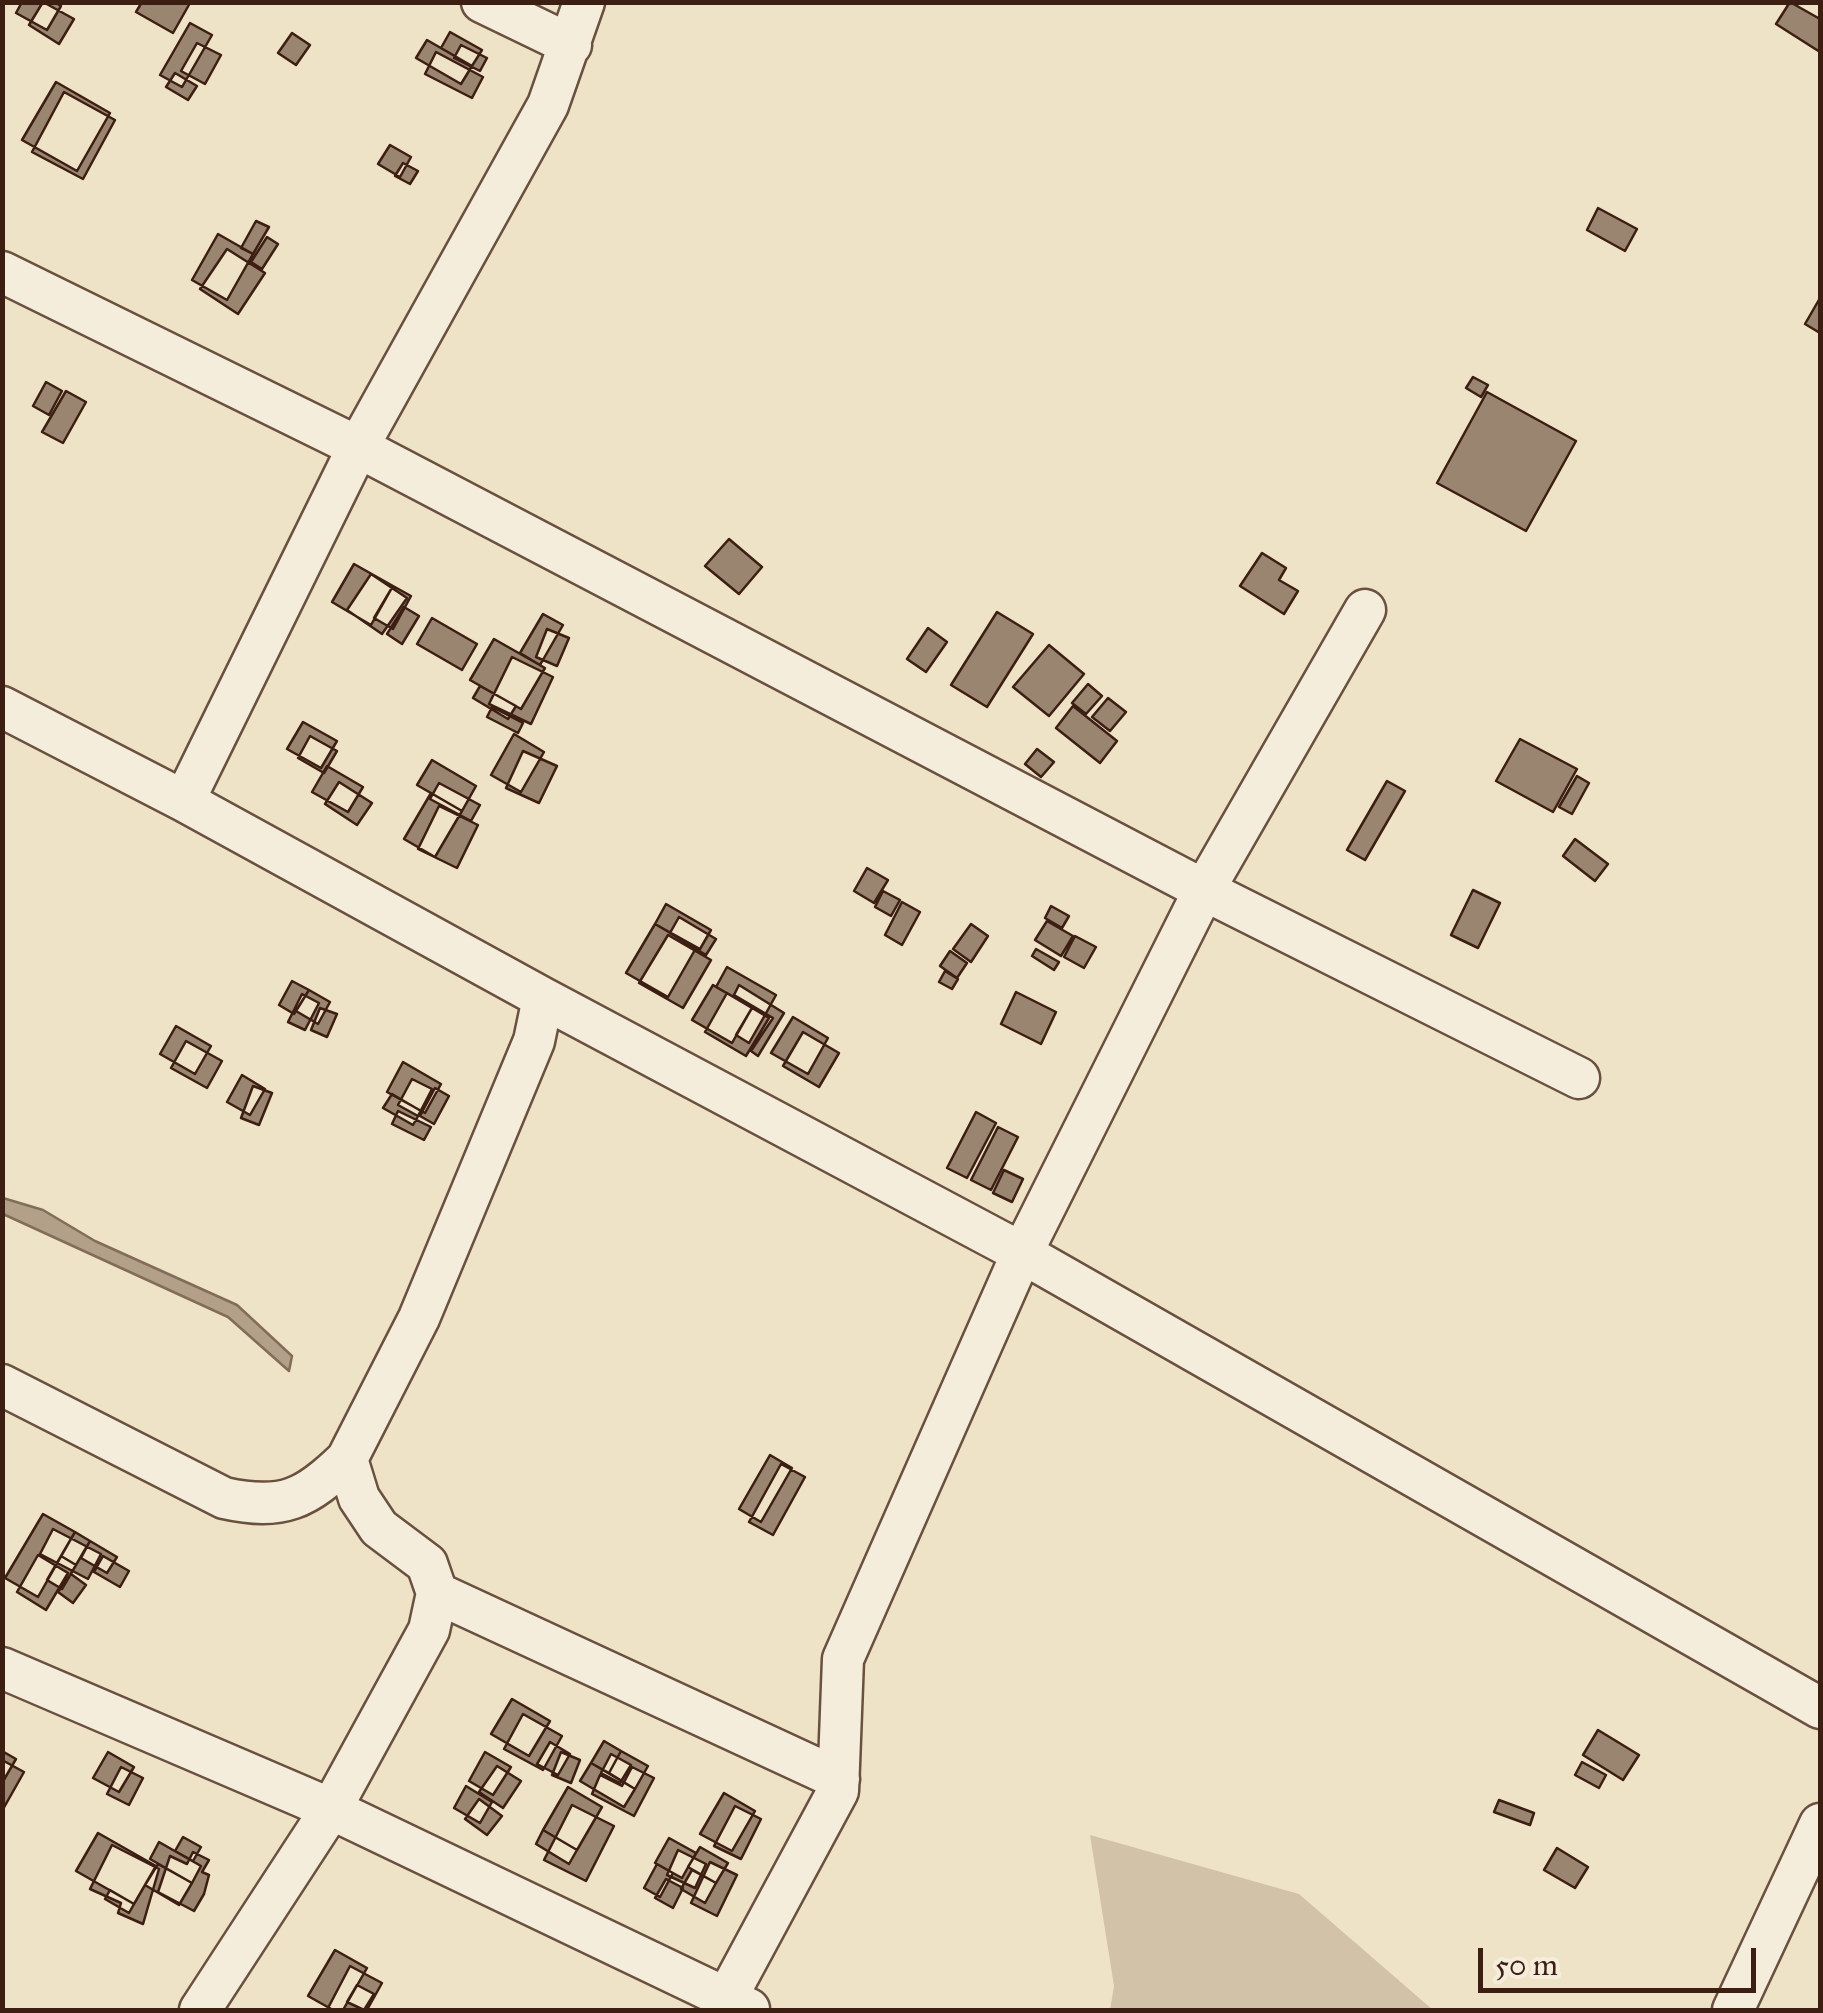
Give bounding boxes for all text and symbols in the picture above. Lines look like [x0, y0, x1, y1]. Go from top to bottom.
scale bar [1483, 1928, 1760, 1990]
text: 50 m [1495, 1947, 1558, 1983]

